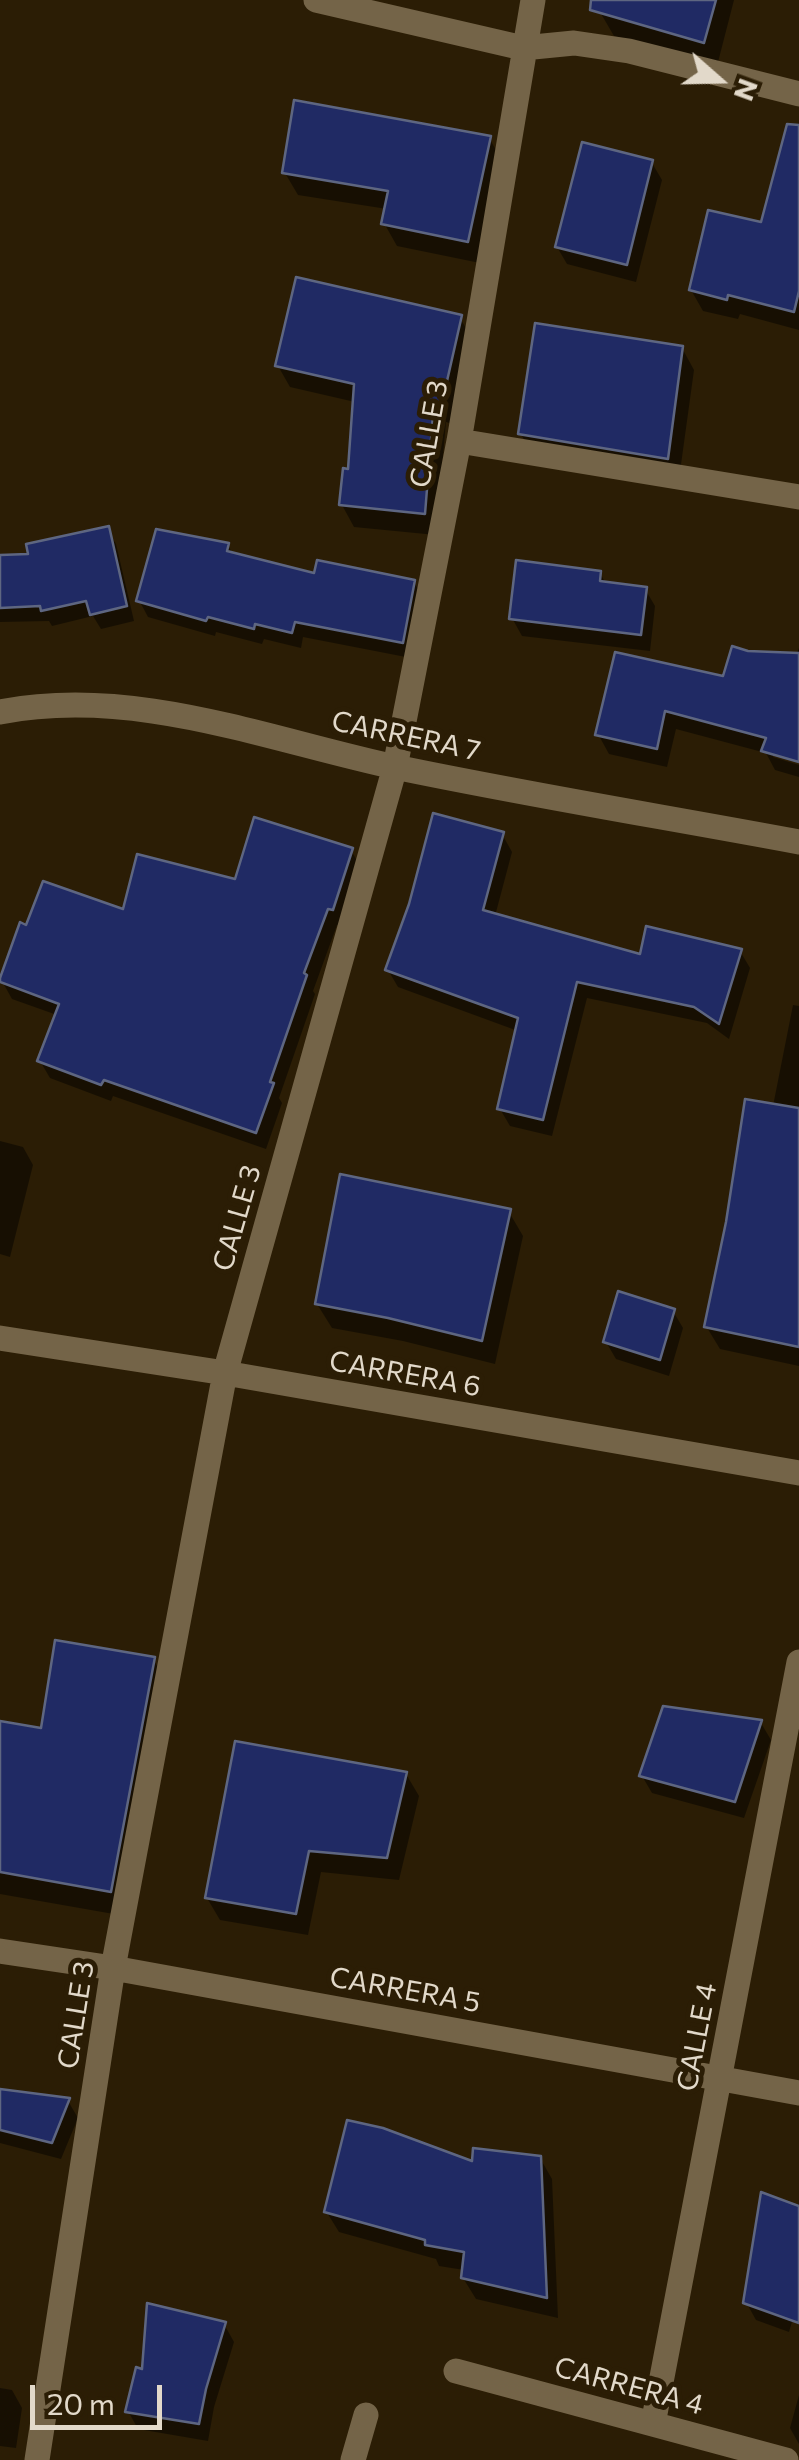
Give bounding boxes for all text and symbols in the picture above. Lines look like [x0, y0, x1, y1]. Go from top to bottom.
north arrow [669, 30, 769, 130]
text: N [728, 75, 767, 106]
street label: CALLE 3 [403, 378, 455, 490]
street label: CARRERA 7 [329, 704, 483, 768]
street label: CALLE 3 [206, 1161, 268, 1275]
street label: CARRERA 6 [327, 1344, 483, 1404]
street label: CALLE 3 [51, 1959, 101, 2071]
street label: CARRERA 5 [327, 1960, 483, 2020]
street label: CALLE 4 [670, 1980, 724, 2094]
street label: CARRERA 4 [551, 2350, 707, 2422]
scale bar [35, 2365, 168, 2427]
text: 20 m [47, 2384, 115, 2421]

